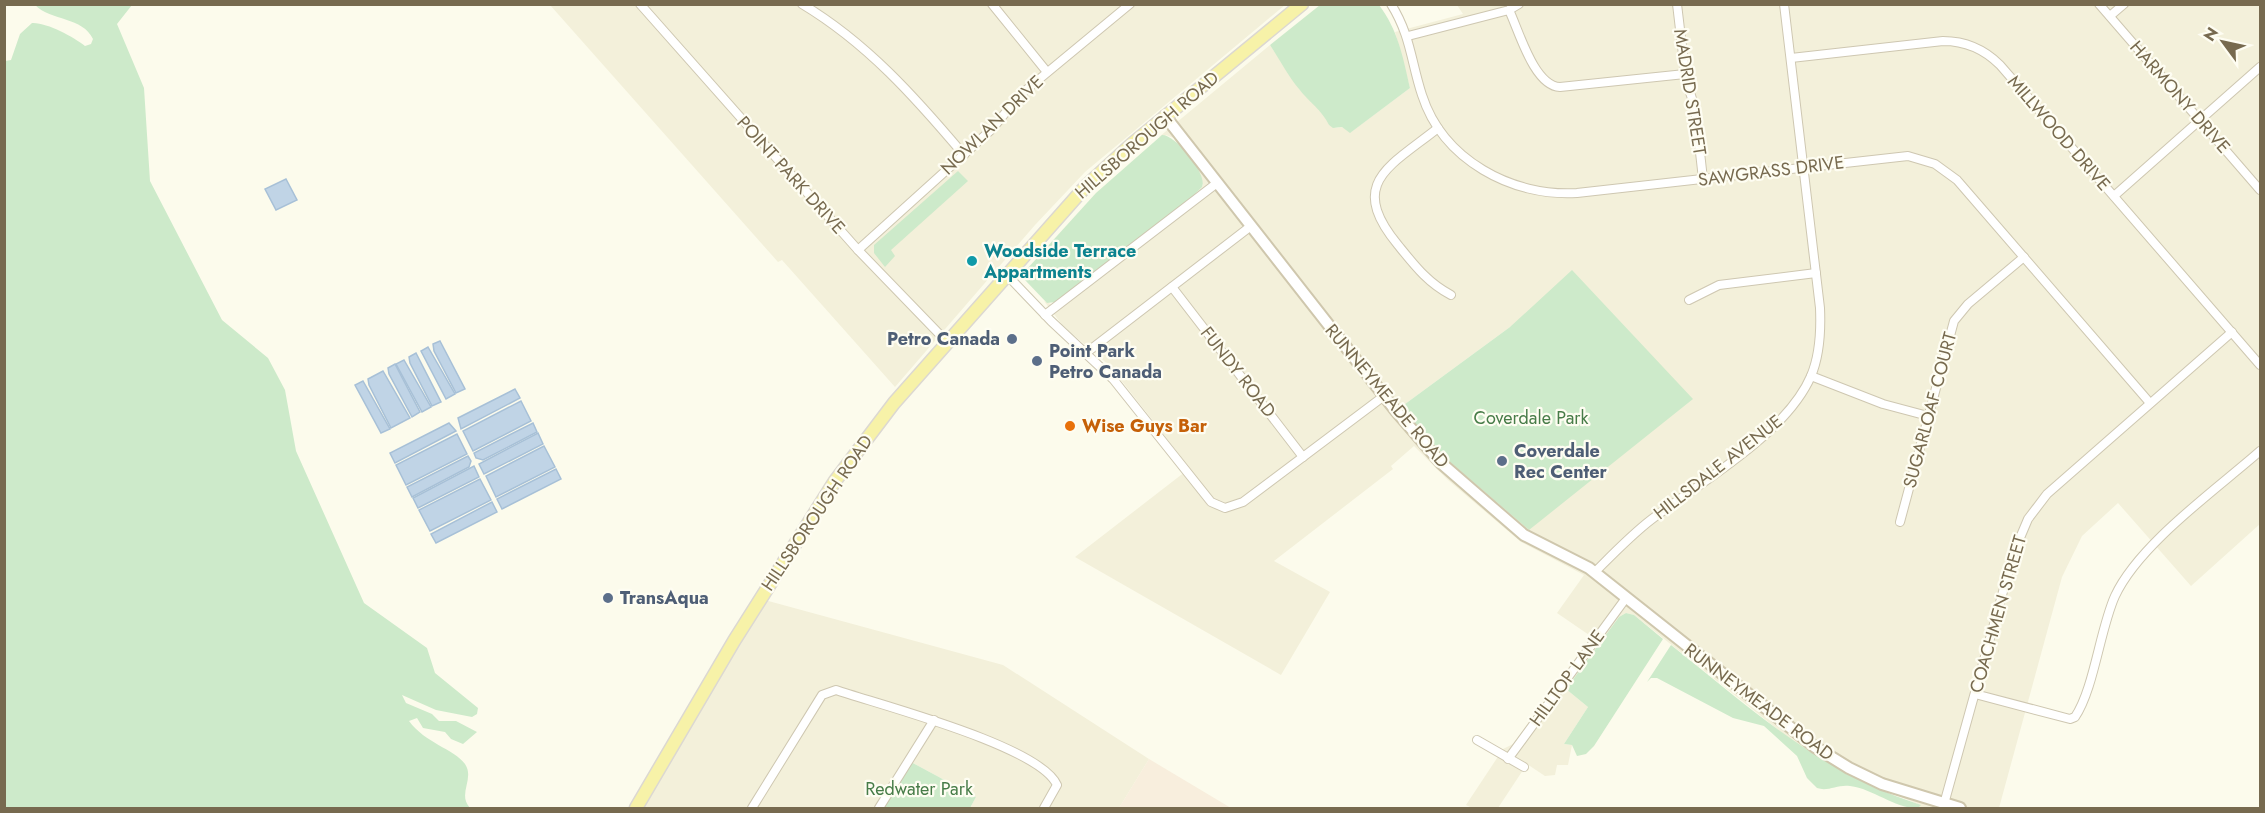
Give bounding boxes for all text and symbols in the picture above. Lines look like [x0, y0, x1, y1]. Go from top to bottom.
north arrow [2193, 12, 2253, 72]
street label: MADRID STREET [1667, 27, 1713, 158]
street label: HARMONY DRIVE [2125, 36, 2235, 158]
street label: HILLSBOROUGH ROAD [1069, 65, 1225, 205]
street label: NOWLAN DRIVE [935, 69, 1049, 181]
street label: MILLWOOD DRIVE [2001, 70, 2117, 196]
street label: POINT PARK DRIVE [731, 110, 851, 240]
street label: SAWGRASS DRIVE [1696, 149, 1846, 193]
place label: Woodside Terrace Appartments [983, 238, 1136, 285]
marker: Woodside Terrace Appartments [965, 254, 979, 268]
street label: RUNNEYMEADE ROAD [1319, 318, 1455, 474]
street label: FUNDY ROAD [1194, 321, 1282, 423]
place label: Petro Canada [887, 326, 1000, 352]
street label: SUGARLOAF COURT [1897, 329, 1963, 491]
marker: Petro Canada [1005, 332, 1019, 346]
place label: Point Park Petro Canada [1049, 338, 1162, 385]
marker: Point Park Petro Canada [1030, 354, 1044, 368]
park label: Coverdale Park [1474, 405, 1588, 431]
street label: HILLSDALE AVENUE [1648, 408, 1788, 526]
place label: Wise Guys Bar [1082, 413, 1208, 439]
marker: Wise Guys Bar [1063, 419, 1077, 433]
street label: HILLSBOROUGH ROAD [755, 430, 879, 596]
place label: Coverdale Rec Center [1514, 438, 1608, 485]
marker: Coverdale Rec Center [1495, 454, 1509, 468]
street label: COACHMEN STREET [1963, 532, 2033, 696]
place label: TransAqua [620, 585, 709, 611]
marker: TransAqua [601, 591, 615, 605]
street label: HILLTOP LANE [1523, 624, 1611, 732]
street label: RUNNEYMEADE ROAD [1679, 637, 1839, 767]
park label: Redwater Park [865, 776, 973, 802]

